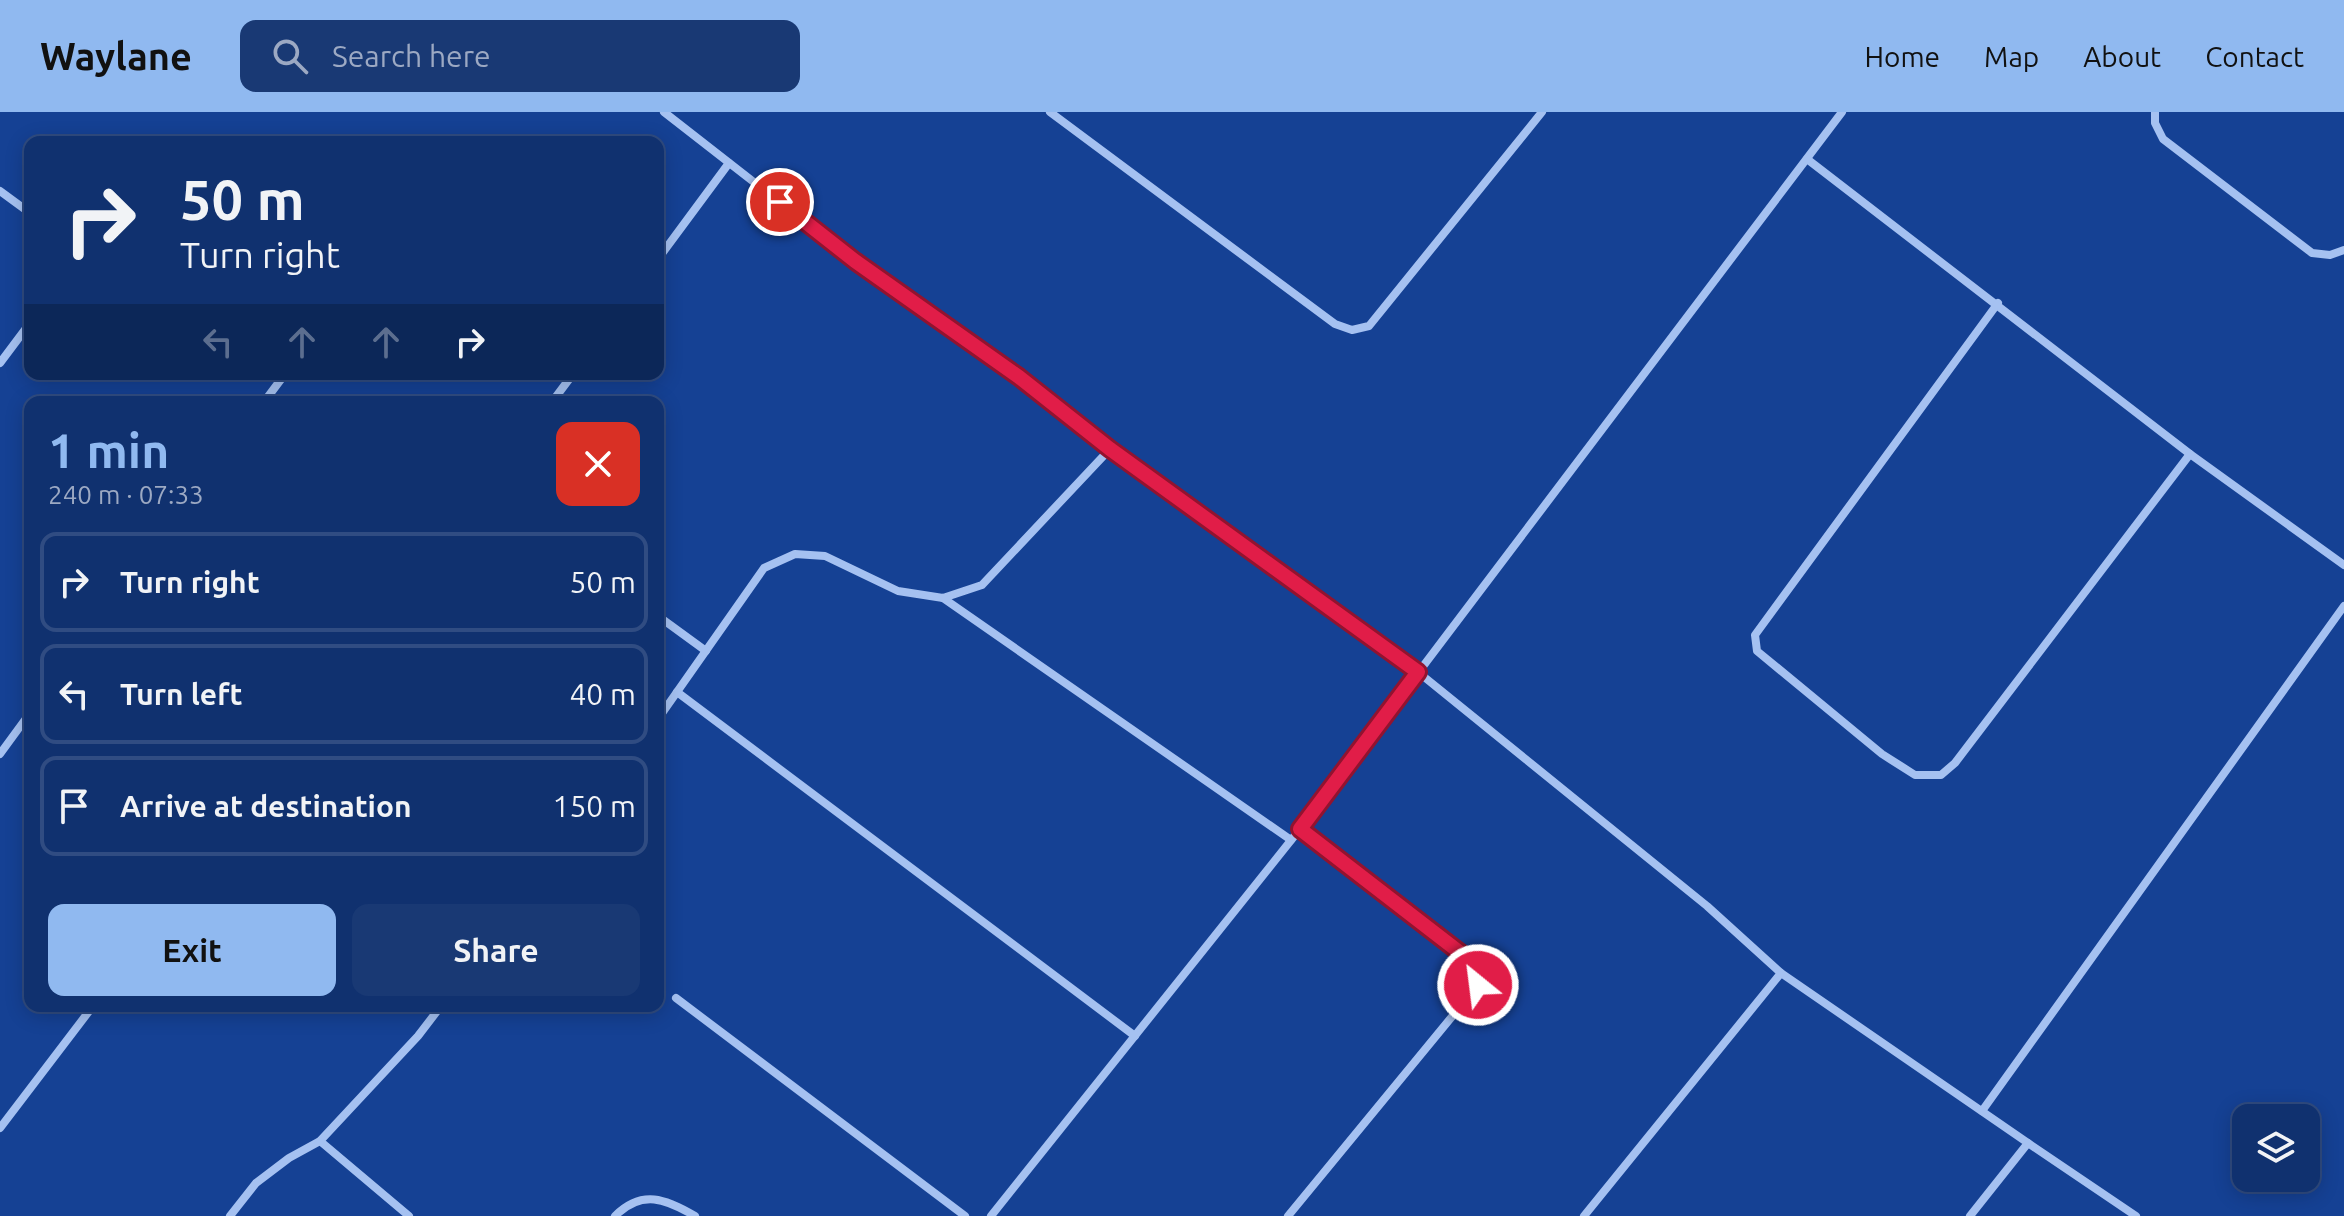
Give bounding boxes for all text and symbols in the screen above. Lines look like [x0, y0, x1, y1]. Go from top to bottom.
search box [240, 20, 800, 92]
icon: search [268, 34, 312, 78]
text: Waylane [40, 35, 192, 77]
text: Search here [332, 39, 491, 73]
text: Home [1865, 41, 1940, 72]
text: Map [1984, 41, 2039, 72]
text: About [2083, 41, 2161, 72]
text: Contact [2205, 41, 2304, 72]
icon: right [48, 168, 152, 272]
text: 50 m [180, 168, 305, 231]
pin [746, 168, 814, 236]
icon: arrive [758, 180, 802, 224]
text: Turn right [180, 234, 340, 275]
icon: left [196, 320, 240, 364]
icon: ahead [280, 320, 324, 364]
icon: ahead [364, 320, 408, 364]
icon: right [448, 320, 492, 364]
button: close [556, 422, 640, 506]
text: 1 min [48, 423, 169, 477]
text: 240 m · 07:33 [48, 480, 204, 509]
icon: right [52, 560, 96, 604]
text: Turn right [120, 565, 260, 599]
text: 50 m [569, 565, 636, 599]
icon: left [52, 672, 96, 716]
text: Turn left [120, 677, 242, 711]
text: 40 m [569, 677, 636, 711]
icon: arrive [52, 784, 96, 828]
text: Arrive at destination [120, 789, 412, 823]
text: 150 m [552, 789, 636, 823]
button: Exit [48, 904, 336, 996]
button: Share [352, 904, 640, 996]
position arrow [1436, 943, 1520, 1027]
map controls [2232, 1104, 2320, 1192]
button: layers [2232, 1104, 2320, 1192]

